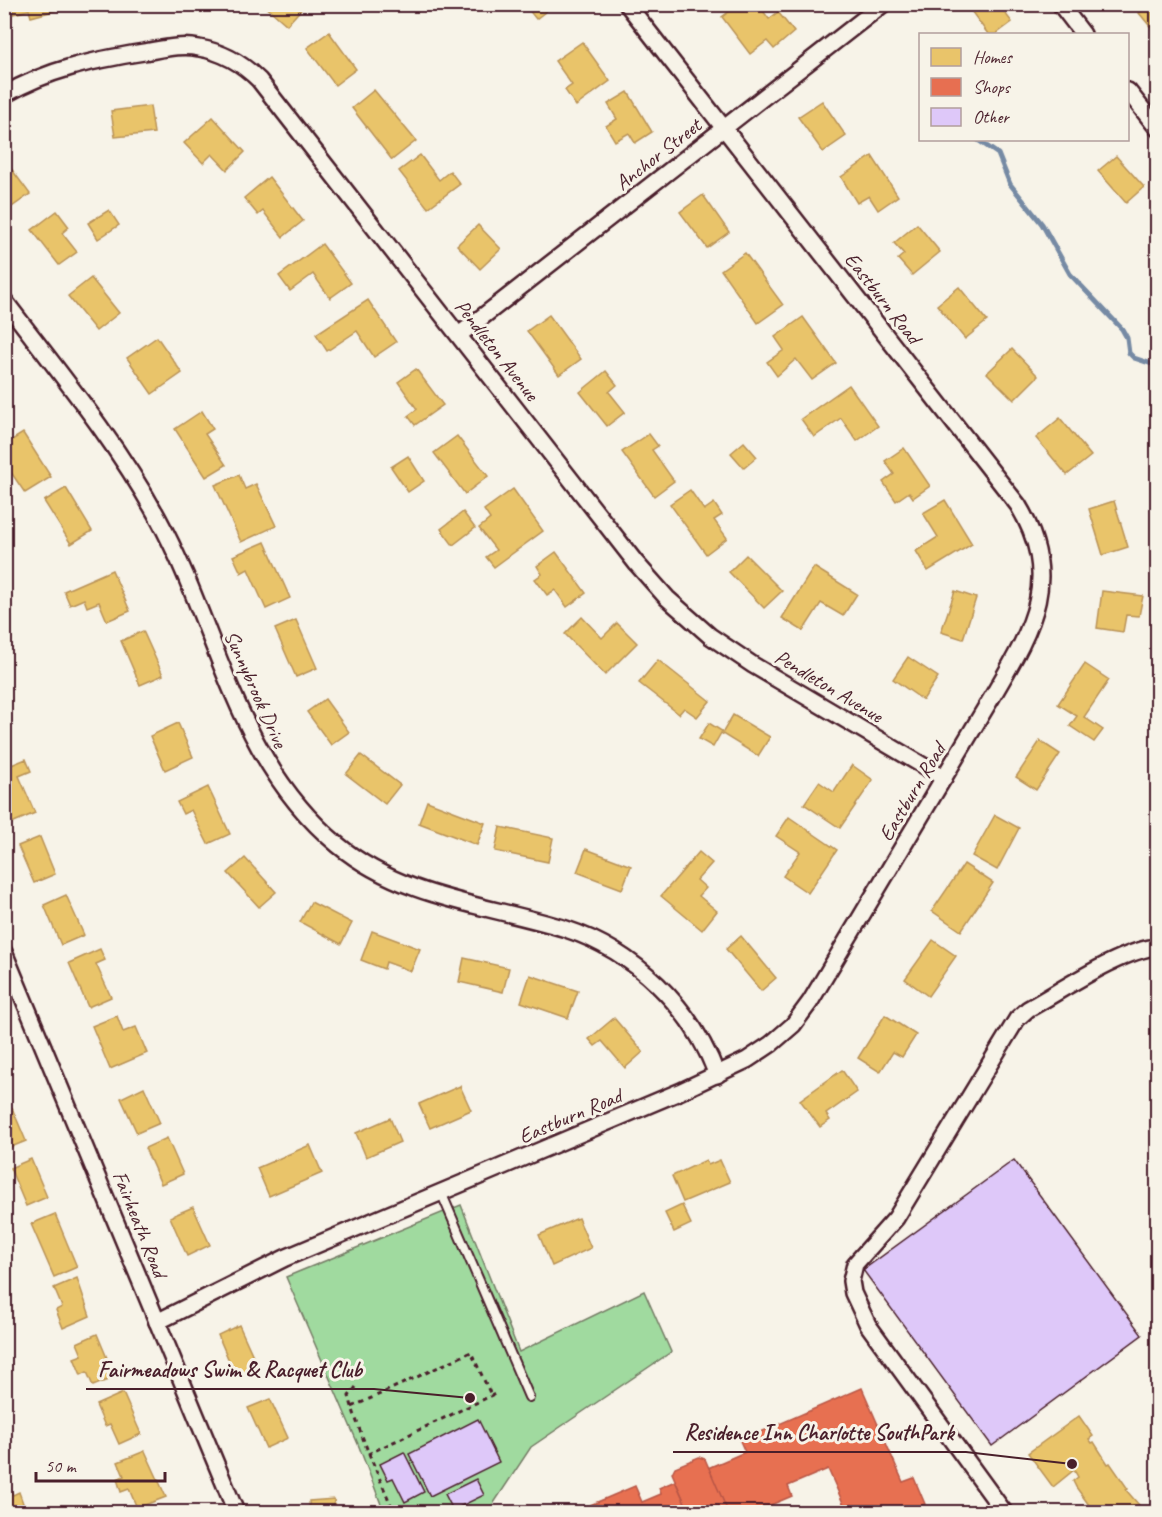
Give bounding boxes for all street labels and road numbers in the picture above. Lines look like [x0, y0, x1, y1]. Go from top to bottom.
street label: Anchor Street [610, 111, 708, 196]
street label: Eastburn Road [839, 247, 929, 351]
street label: Pendleton Avenue [449, 294, 545, 407]
street label: Sunnybrook Drive [219, 626, 294, 753]
street label: Pendleton Avenue [770, 644, 889, 729]
street label: Eastburn Road [873, 736, 953, 846]
street label: Eastburn Road [515, 1082, 628, 1149]
street label: Fairheath Road [107, 1167, 174, 1284]

